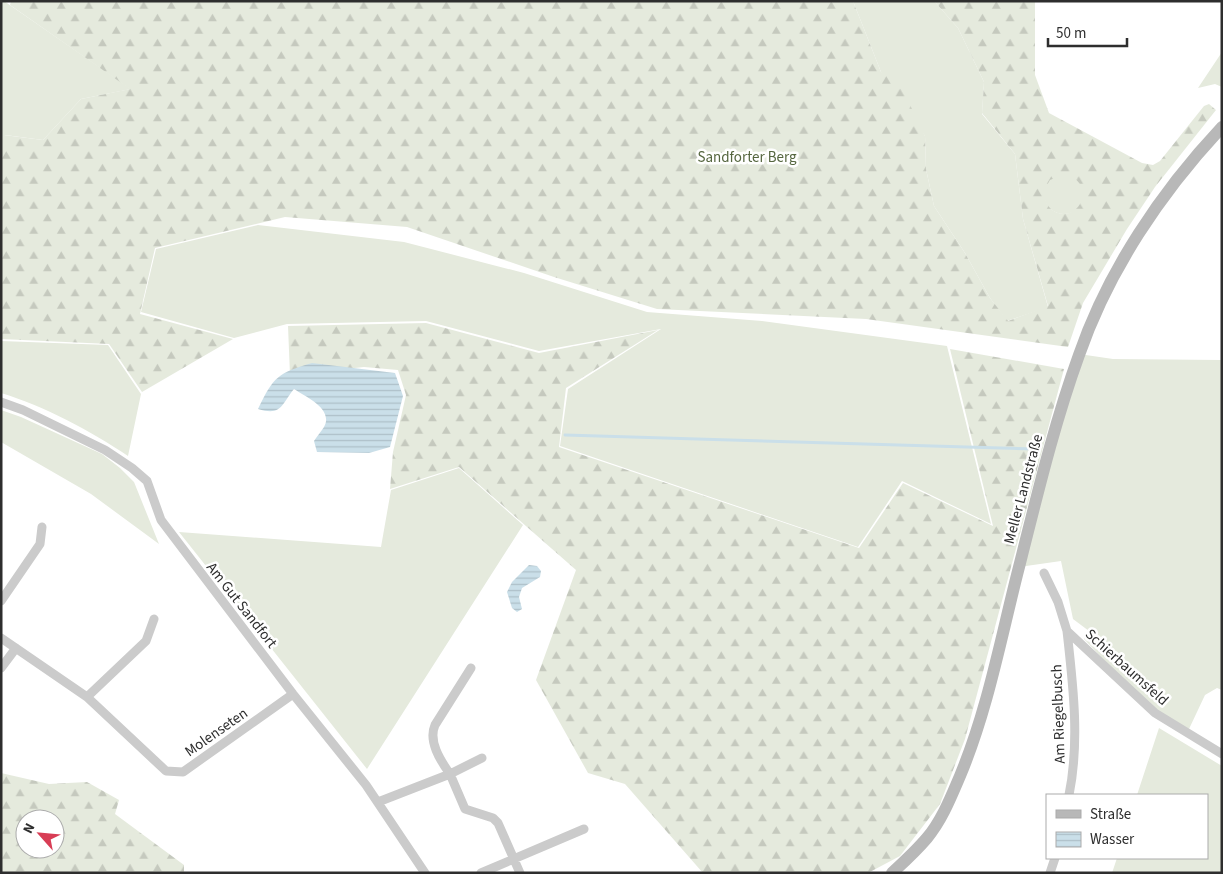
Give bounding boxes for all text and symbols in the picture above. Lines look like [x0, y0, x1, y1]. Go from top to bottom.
scale bar [1048, 15, 1127, 47]
text: 50 m [1056, 23, 1086, 44]
park label: Sandforter Berg [697, 147, 797, 168]
street label: Meller Landstraße [999, 432, 1048, 546]
street label: Am Gut Sandfort [201, 558, 282, 653]
street label: Schierbaumsfeld [1080, 624, 1173, 711]
street label: Am Riegelbusch [1046, 664, 1071, 764]
street label: Molenseten [181, 703, 252, 762]
legend [1046, 794, 1208, 859]
text: Straße [1090, 804, 1131, 825]
north arrow [15, 809, 65, 859]
text: N [18, 820, 40, 837]
text: Wasser [1090, 829, 1135, 850]

